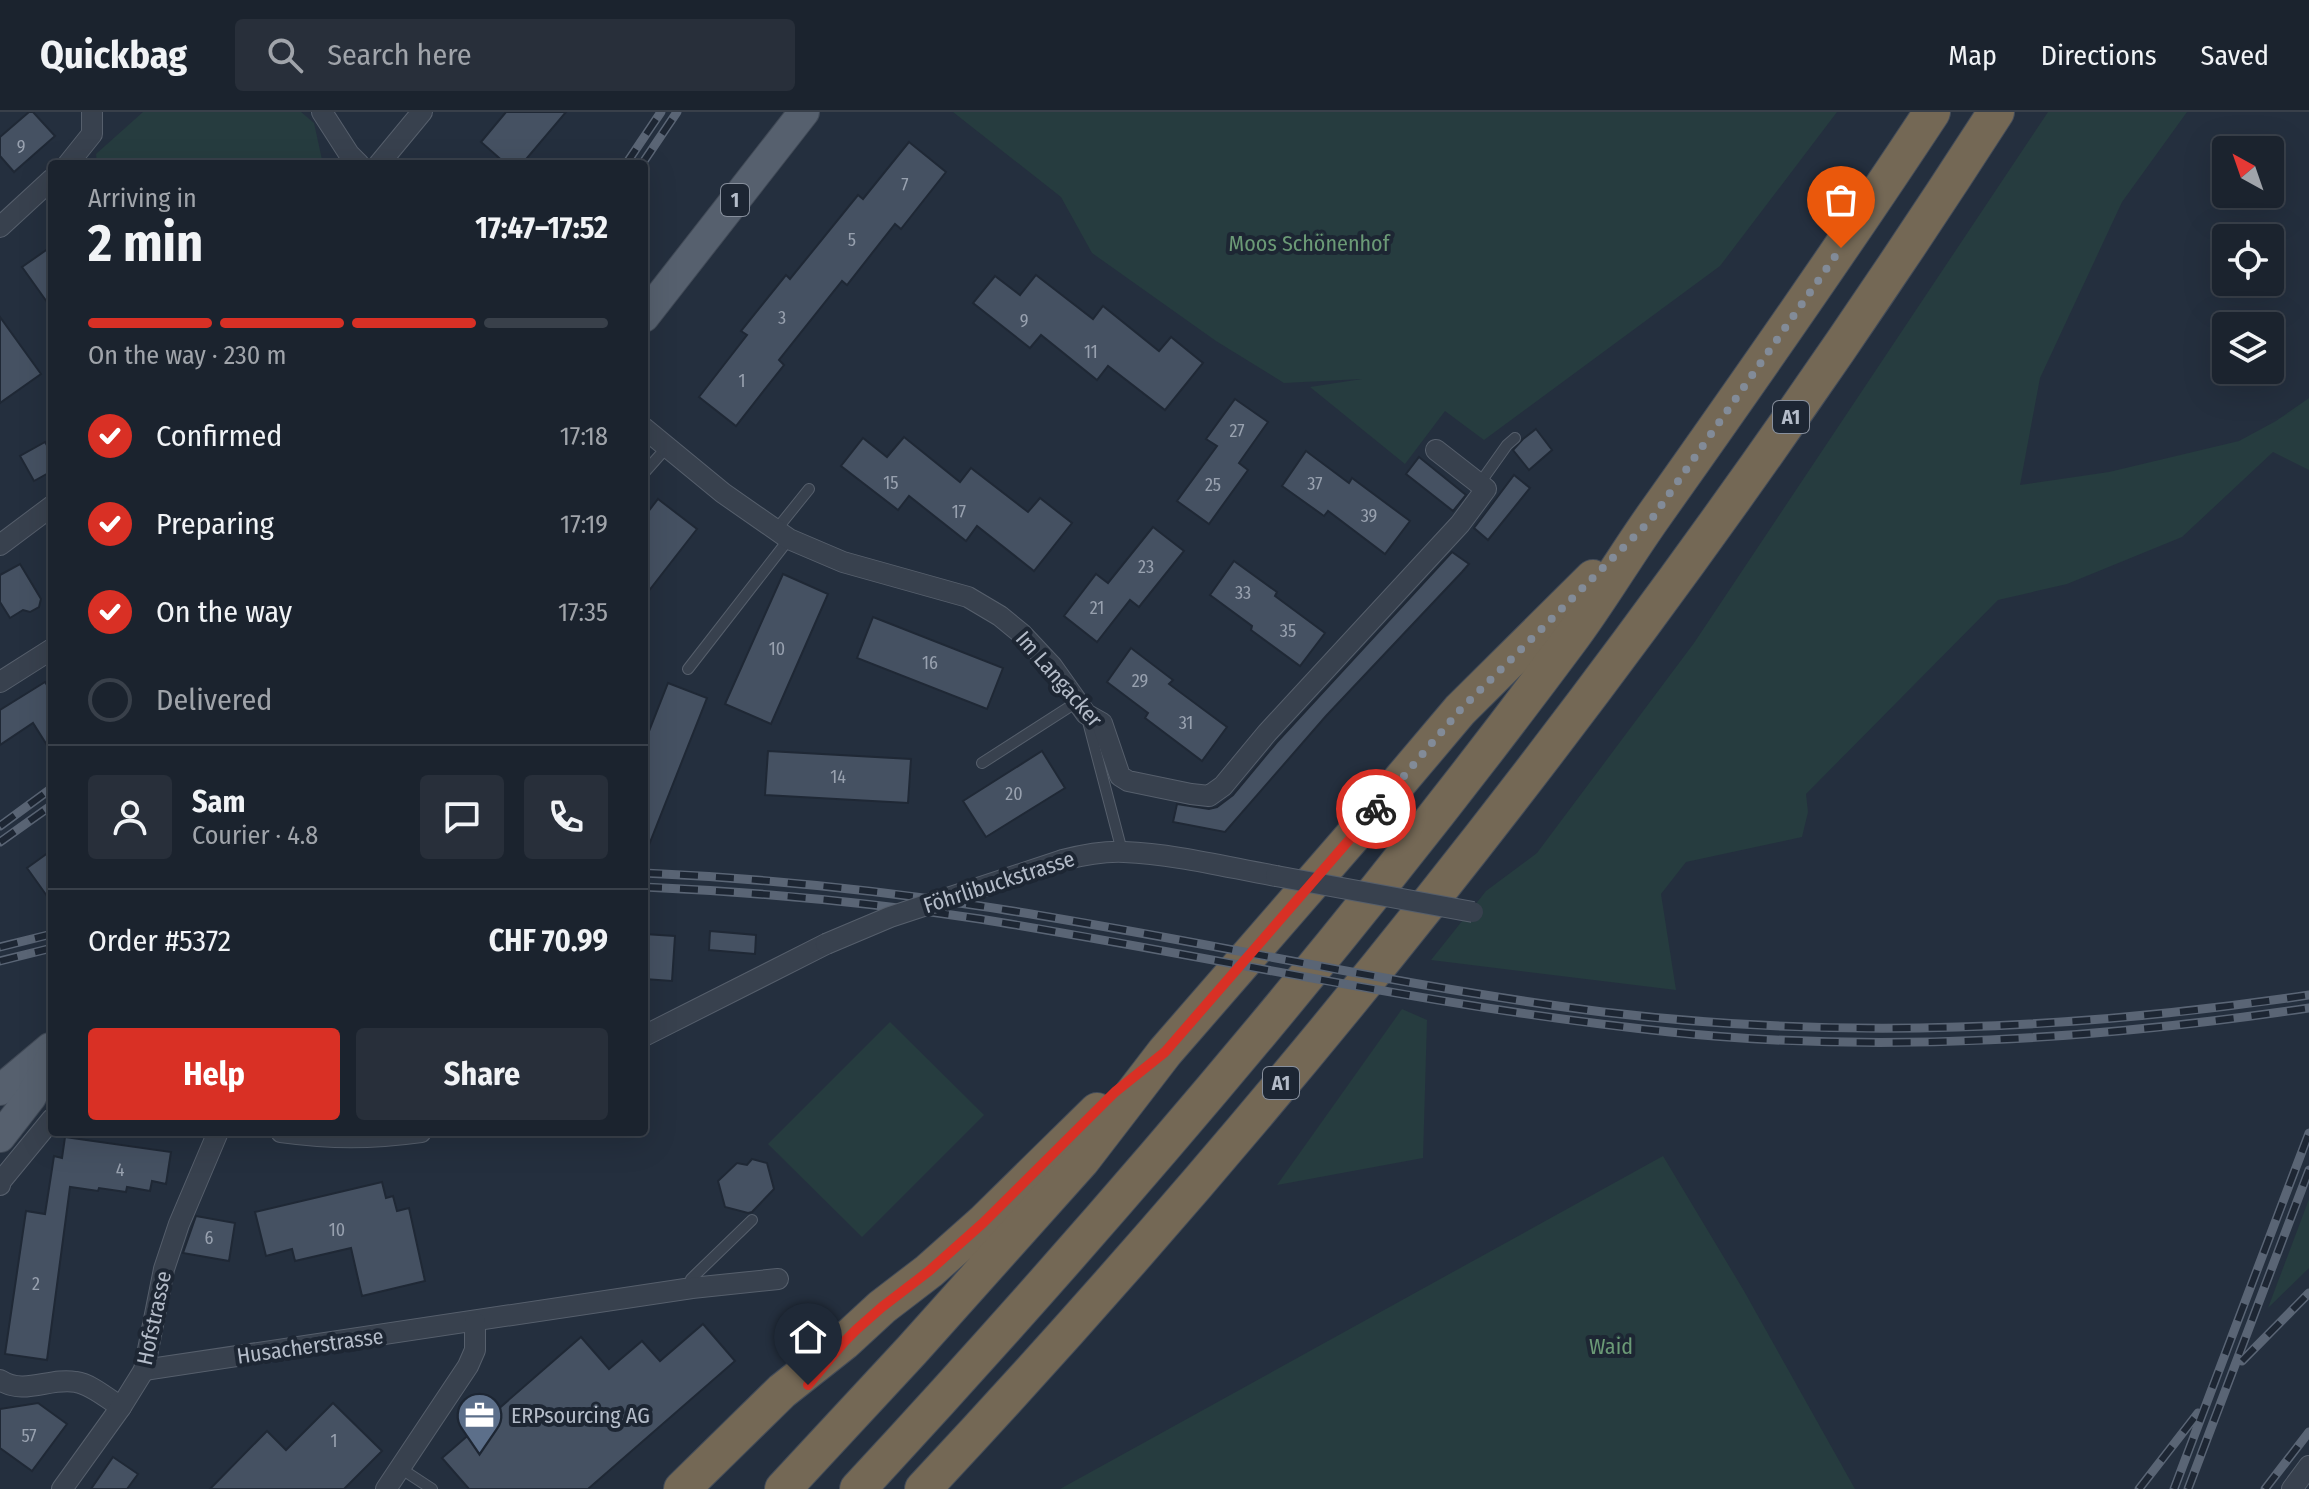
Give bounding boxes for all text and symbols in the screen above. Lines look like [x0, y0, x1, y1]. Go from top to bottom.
search box [235, 19, 795, 91]
text: Quickbag [40, 32, 187, 78]
icon: search [263, 33, 307, 77]
text: Search here [327, 37, 472, 73]
text: Map [1948, 39, 1997, 72]
text: Directions [2041, 39, 2157, 72]
text: Saved [2201, 39, 2269, 72]
house number: 9 [17, 136, 25, 158]
north arrow [2212, 136, 2284, 208]
map controls [2212, 136, 2284, 384]
pin [1807, 166, 1875, 248]
house number: 7 [901, 174, 909, 196]
icon: bag [1819, 178, 1863, 222]
text: Arriving in [88, 183, 197, 214]
road number: 1 [721, 184, 749, 216]
text: 17:47–17:52 [475, 210, 608, 246]
text: 2 min [88, 212, 203, 275]
button: locate [2212, 224, 2284, 296]
house number: 5 [848, 229, 856, 251]
park label: Moos Schönenhof [1229, 230, 1391, 257]
house number: 3 [778, 307, 786, 329]
house number: 9 [1020, 310, 1028, 332]
button: layers [2212, 312, 2284, 384]
text: On the way · 230 m [88, 340, 286, 371]
house number: 11 [1084, 341, 1098, 363]
house number: 1 [738, 370, 746, 392]
road number: A1 [1773, 401, 1809, 433]
icon: check [88, 414, 132, 458]
text: Confirmed [156, 418, 282, 454]
house number: 27 [1229, 420, 1245, 442]
text: 17:18 [560, 421, 608, 452]
house number: 15 [883, 472, 899, 494]
house number: 37 [1307, 473, 1323, 495]
house number: 25 [1205, 474, 1221, 496]
house number: 17 [952, 501, 966, 523]
icon: check [88, 502, 132, 546]
house number: 39 [1361, 505, 1377, 527]
text: Preparing [156, 506, 274, 542]
text: 17:19 [560, 509, 608, 540]
house number: 23 [1138, 556, 1154, 578]
house number: 33 [1235, 582, 1251, 604]
icon: check [88, 590, 132, 634]
text: On the way [156, 594, 292, 630]
text: 17:35 [558, 597, 608, 628]
house number: 21 [1090, 597, 1104, 619]
house number: 35 [1280, 620, 1296, 642]
street label: Im Langacker [1010, 625, 1108, 733]
house number: 10 [769, 638, 785, 660]
house number: 16 [922, 652, 938, 674]
house number: 29 [1132, 670, 1148, 692]
text: Delivered [156, 682, 272, 718]
house number: 31 [1179, 712, 1193, 734]
house number: 14 [830, 766, 846, 788]
courier [1336, 769, 1416, 849]
button: person [88, 775, 172, 859]
button: chat [420, 775, 504, 859]
button: phone [524, 775, 608, 859]
house number: 20 [1005, 783, 1023, 805]
text: Sam [192, 784, 245, 820]
icon: bike [1354, 787, 1398, 831]
text: Courier · 4.8 [192, 820, 318, 851]
street label: Föhrlibuckstrasse [920, 845, 1078, 919]
text: Order #5372 [88, 923, 231, 959]
text: CHF 70.99 [489, 923, 608, 959]
button: Help [88, 1028, 340, 1120]
button: Share [356, 1028, 608, 1120]
road number: A1 [1263, 1067, 1299, 1099]
house number: 4 [116, 1159, 125, 1181]
house number: 10 [329, 1219, 345, 1241]
house number: 6 [205, 1227, 214, 1249]
street label: Hofstrasse [131, 1269, 177, 1367]
house number: 2 [32, 1273, 40, 1295]
pin [774, 1303, 842, 1385]
icon: home [786, 1315, 830, 1359]
street label: Husacherstrasse [235, 1322, 385, 1370]
park label: Waid [1589, 1333, 1633, 1360]
office icon: ERPsourcing AG [456, 1391, 504, 1454]
place label: ERPsourcing AG [511, 1402, 650, 1429]
house number: 57 [21, 1425, 37, 1447]
house number: 1 [330, 1430, 338, 1452]

